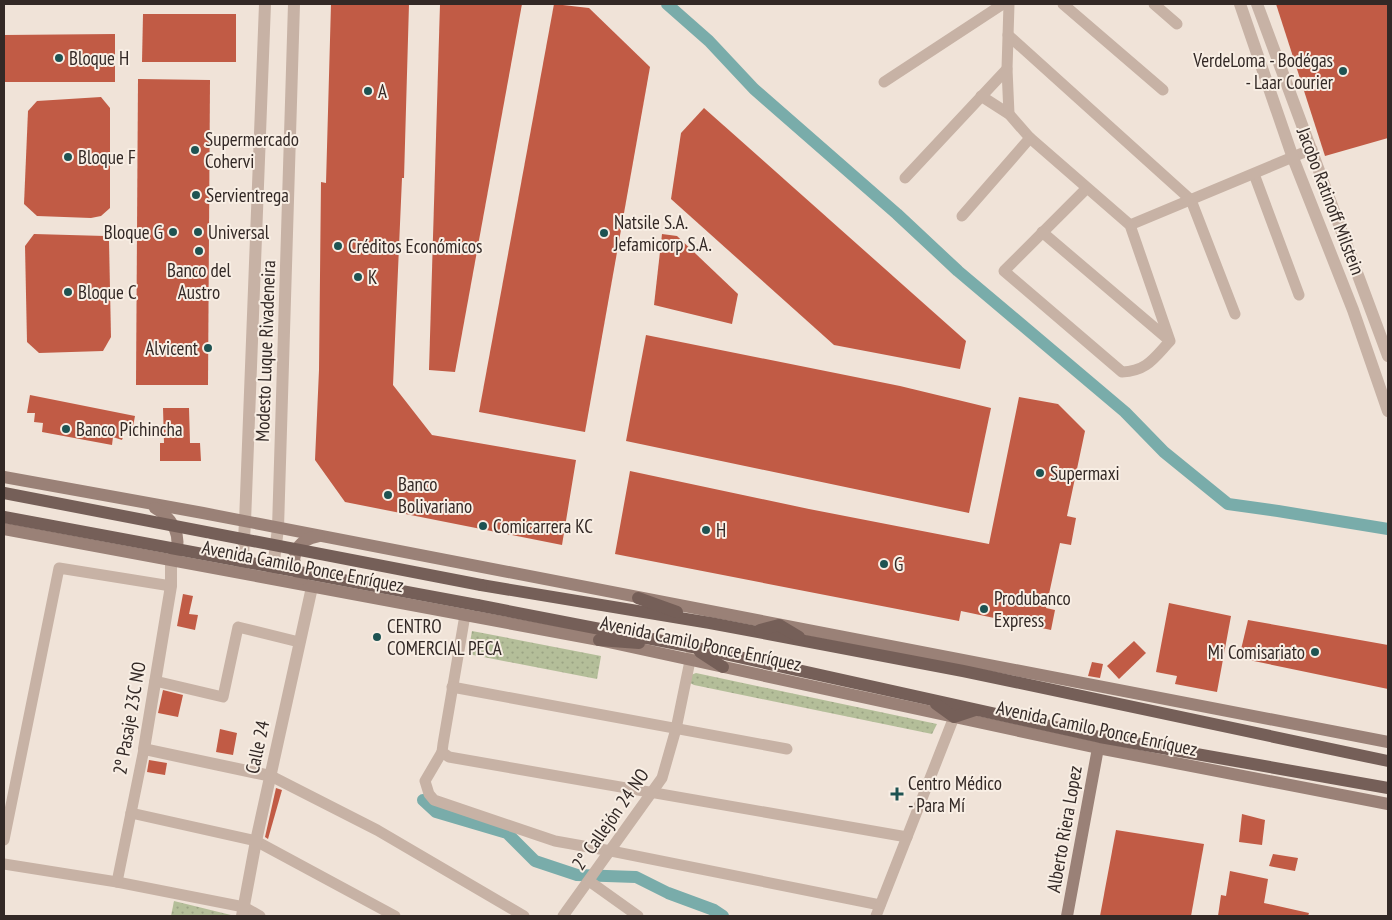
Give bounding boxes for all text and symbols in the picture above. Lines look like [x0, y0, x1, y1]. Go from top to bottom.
place label: Bloque H [69, 46, 129, 70]
place label: VerdeLoma - Bodégas - Laar Courier [1192, 48, 1334, 94]
marker: Bloque H [53, 52, 65, 64]
marker: VerdeLoma - Bodégas - Laar Courier [1337, 65, 1349, 77]
place label: A [378, 79, 387, 103]
marker: A [362, 85, 374, 97]
street label: Jacobo Ratinoff Milstein [1291, 123, 1370, 278]
place label: Supermercado Cohervi [205, 127, 299, 173]
marker: Supermercado Cohervi [189, 144, 201, 156]
place label: Bloque F [78, 145, 136, 169]
marker: Bloque F [62, 151, 74, 163]
place label: Servientrega [206, 183, 289, 207]
marker: Servientrega [190, 189, 202, 201]
place label: Natsile S.A. Jefamicorp S.A. [613, 210, 712, 256]
place label: Bloque G [104, 220, 163, 244]
place label: Universal [208, 220, 270, 244]
marker: Bloque G [167, 226, 179, 238]
marker: Universal [192, 226, 204, 238]
marker: Natsile S.A. Jefamicorp S.A. [598, 227, 610, 239]
place label: Créditos Económicos [348, 234, 483, 258]
marker: Créditos Económicos [332, 240, 344, 252]
marker: Banco del Austro [193, 245, 205, 257]
place label: Banco del Austro [167, 258, 232, 304]
street label: Modesto Luque Rivadeneira [250, 260, 280, 442]
place label: K [368, 265, 377, 289]
marker: K [352, 271, 364, 283]
place label: Bloque C [78, 280, 137, 304]
marker: Bloque C [62, 286, 74, 298]
place label: Alvicent [145, 336, 199, 360]
marker: Alvicent [202, 342, 214, 354]
place label: Banco Pichincha [76, 417, 183, 441]
marker: Banco Pichincha [60, 423, 72, 435]
place label: Supermaxi [1050, 461, 1120, 485]
marker: Supermaxi [1034, 467, 1046, 479]
place label: Banco Bolivariano [398, 472, 472, 518]
marker: Banco Bolivariano [382, 489, 394, 501]
place label: Comicarrera KC [493, 514, 593, 538]
place label: H [716, 518, 726, 542]
marker: Comicarrera KC [477, 520, 489, 532]
marker: H [700, 524, 712, 536]
street label: Avenida Camilo Ponce Enríquez [200, 535, 406, 597]
place label: G [894, 552, 903, 576]
marker: G [878, 558, 890, 570]
place label: Produbanco Express [994, 586, 1071, 632]
marker: Produbanco Express [978, 603, 990, 615]
street label: Avenida Camilo Ponce Enríquez [598, 610, 804, 676]
place label: CENTRO COMERCIAL PECA [387, 614, 502, 660]
marker: CENTRO COMERCIAL PECA [371, 631, 383, 643]
place label: Mi Comisariato [1208, 640, 1305, 664]
marker: Mi Comisariato [1309, 646, 1321, 658]
street label: 2º Pasaje 23C NO [107, 660, 151, 776]
street label: Avenida Camilo Ponce Enríquez [994, 695, 1200, 761]
street label: Calle 24 [240, 718, 274, 776]
street label: 2° Callejón 24 NO [566, 764, 654, 874]
street label: Alberto Riera Lopez [1041, 764, 1087, 894]
place label: Centro Médico - Para Mí [908, 771, 1002, 817]
marker: Centro Médico - Para Mí [890, 787, 904, 801]

